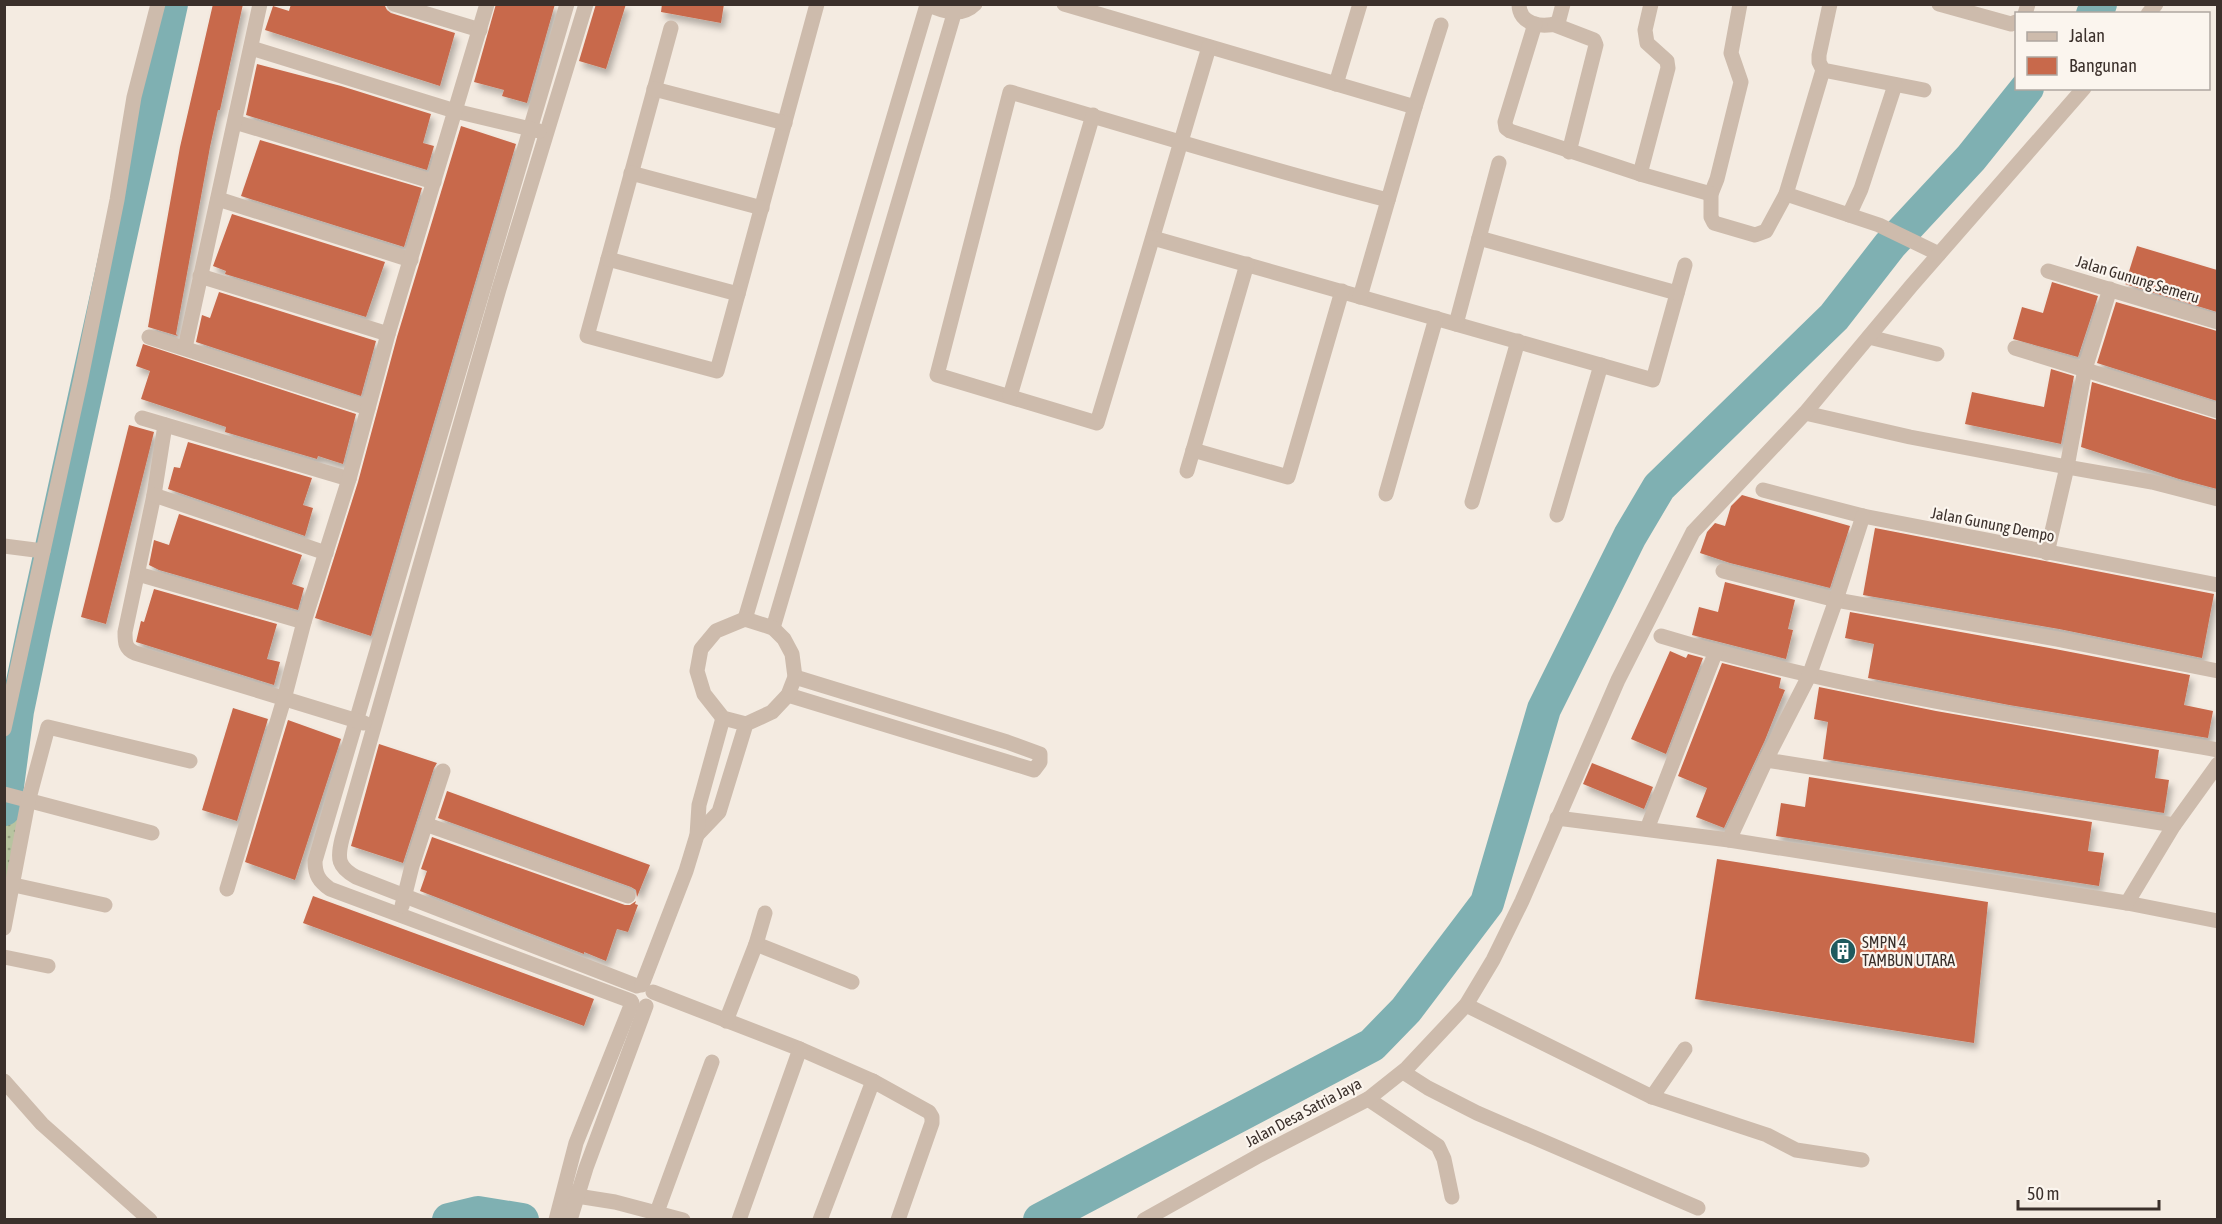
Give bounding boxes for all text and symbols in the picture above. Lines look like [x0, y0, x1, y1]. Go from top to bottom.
legend [2015, 12, 2210, 90]
text: Jalan [2069, 25, 2105, 46]
text: Bangunan [2069, 55, 2137, 76]
street label: Jalan Gunung Semeru [2074, 252, 2202, 307]
street label: Jalan Gunung Dempo [1929, 503, 2056, 546]
place label: SMPN 4 TAMBUN UTARA [1862, 933, 1955, 969]
building icon: SMPN 4 TAMBUN UTARA [1828, 936, 1858, 966]
street label: Jalan Desa Satria Jaya [1242, 1074, 1365, 1151]
scale bar [2018, 1173, 2159, 1211]
text: 50 m [2027, 1183, 2059, 1204]

